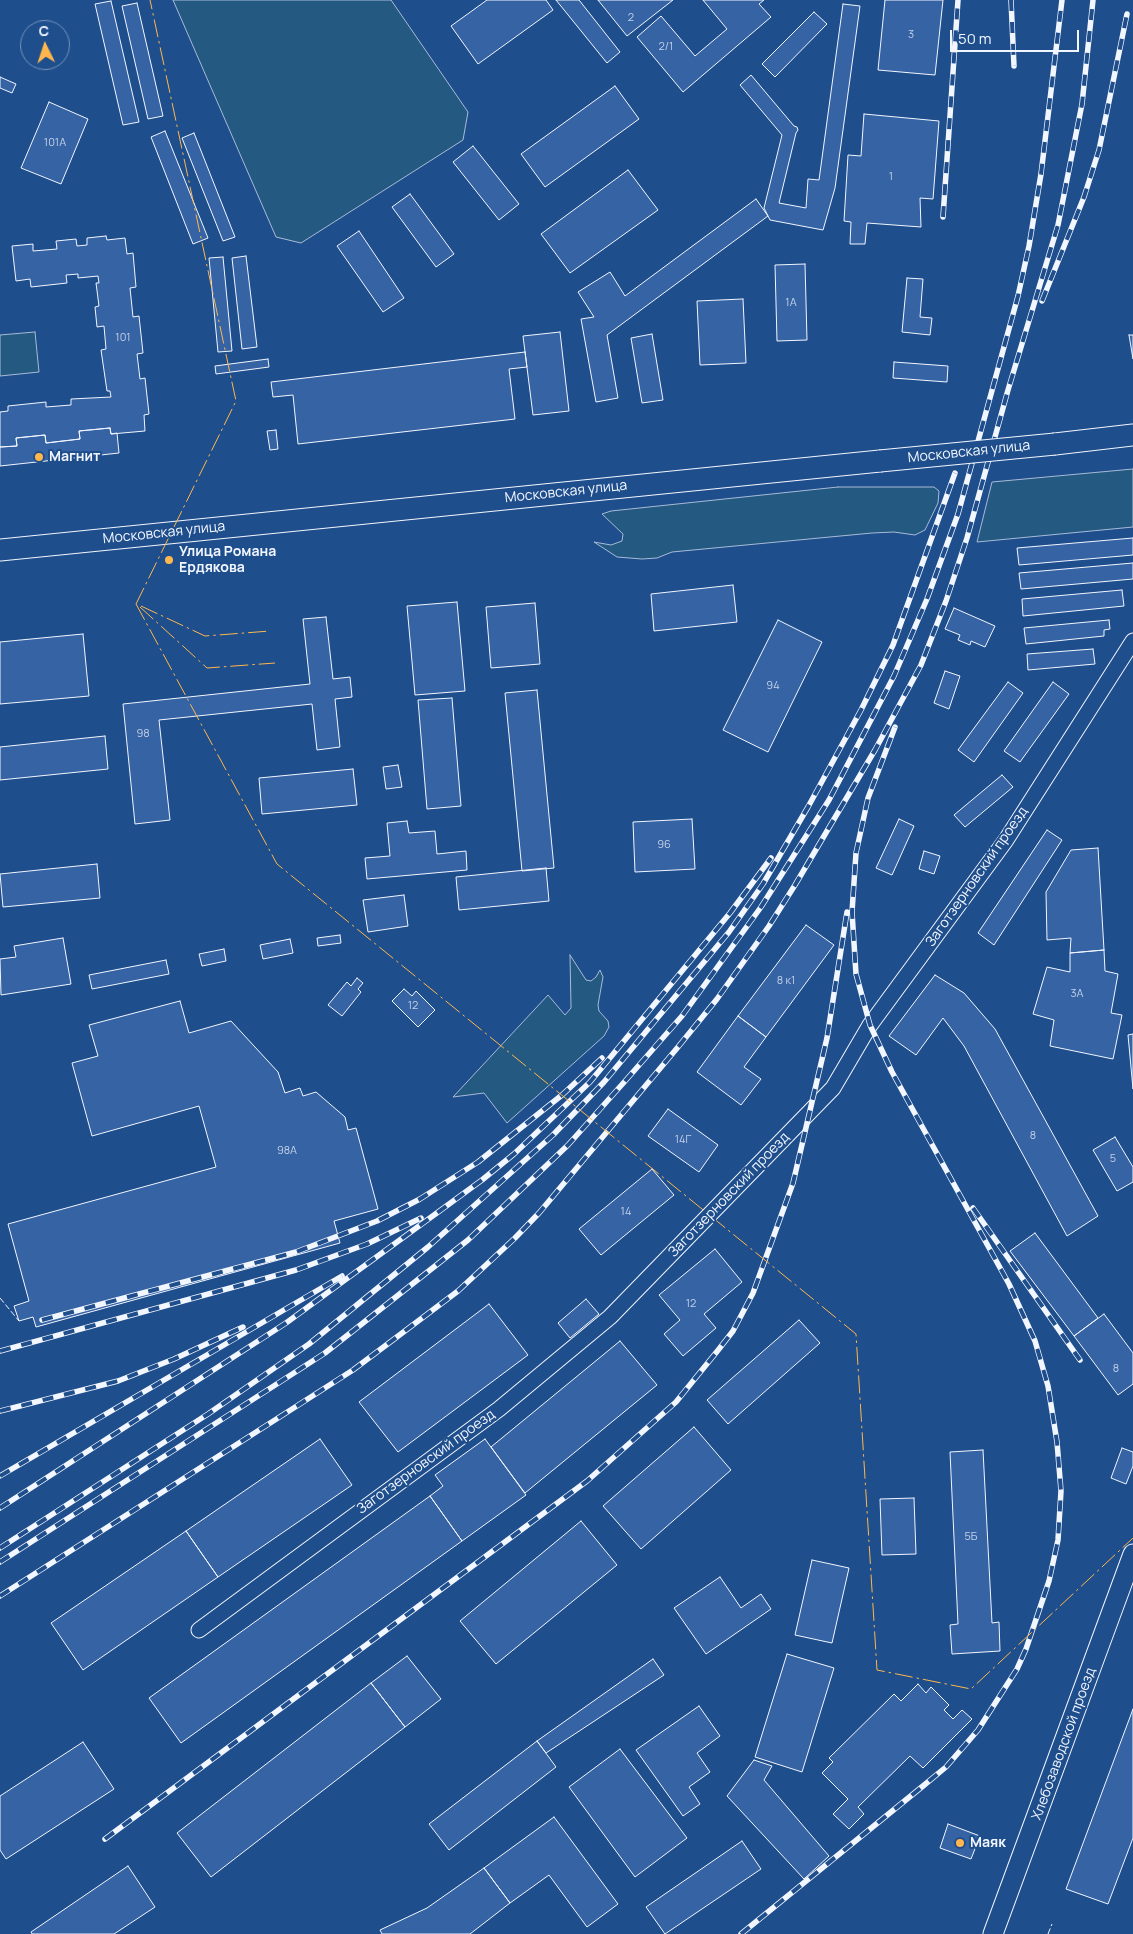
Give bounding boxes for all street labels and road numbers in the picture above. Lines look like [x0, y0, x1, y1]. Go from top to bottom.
street label: Московская улица [907, 437, 1031, 467]
street label: Московская улица [504, 477, 628, 507]
street label: Московская улица [102, 518, 226, 548]
street label: Заготзерновский проезд [922, 804, 1032, 950]
street label: Заготзерновский проезд [665, 1129, 793, 1261]
street label: Заготзерновский проезд [354, 1406, 498, 1518]
street label: Хлебозаводской проезд [1029, 1665, 1099, 1823]

